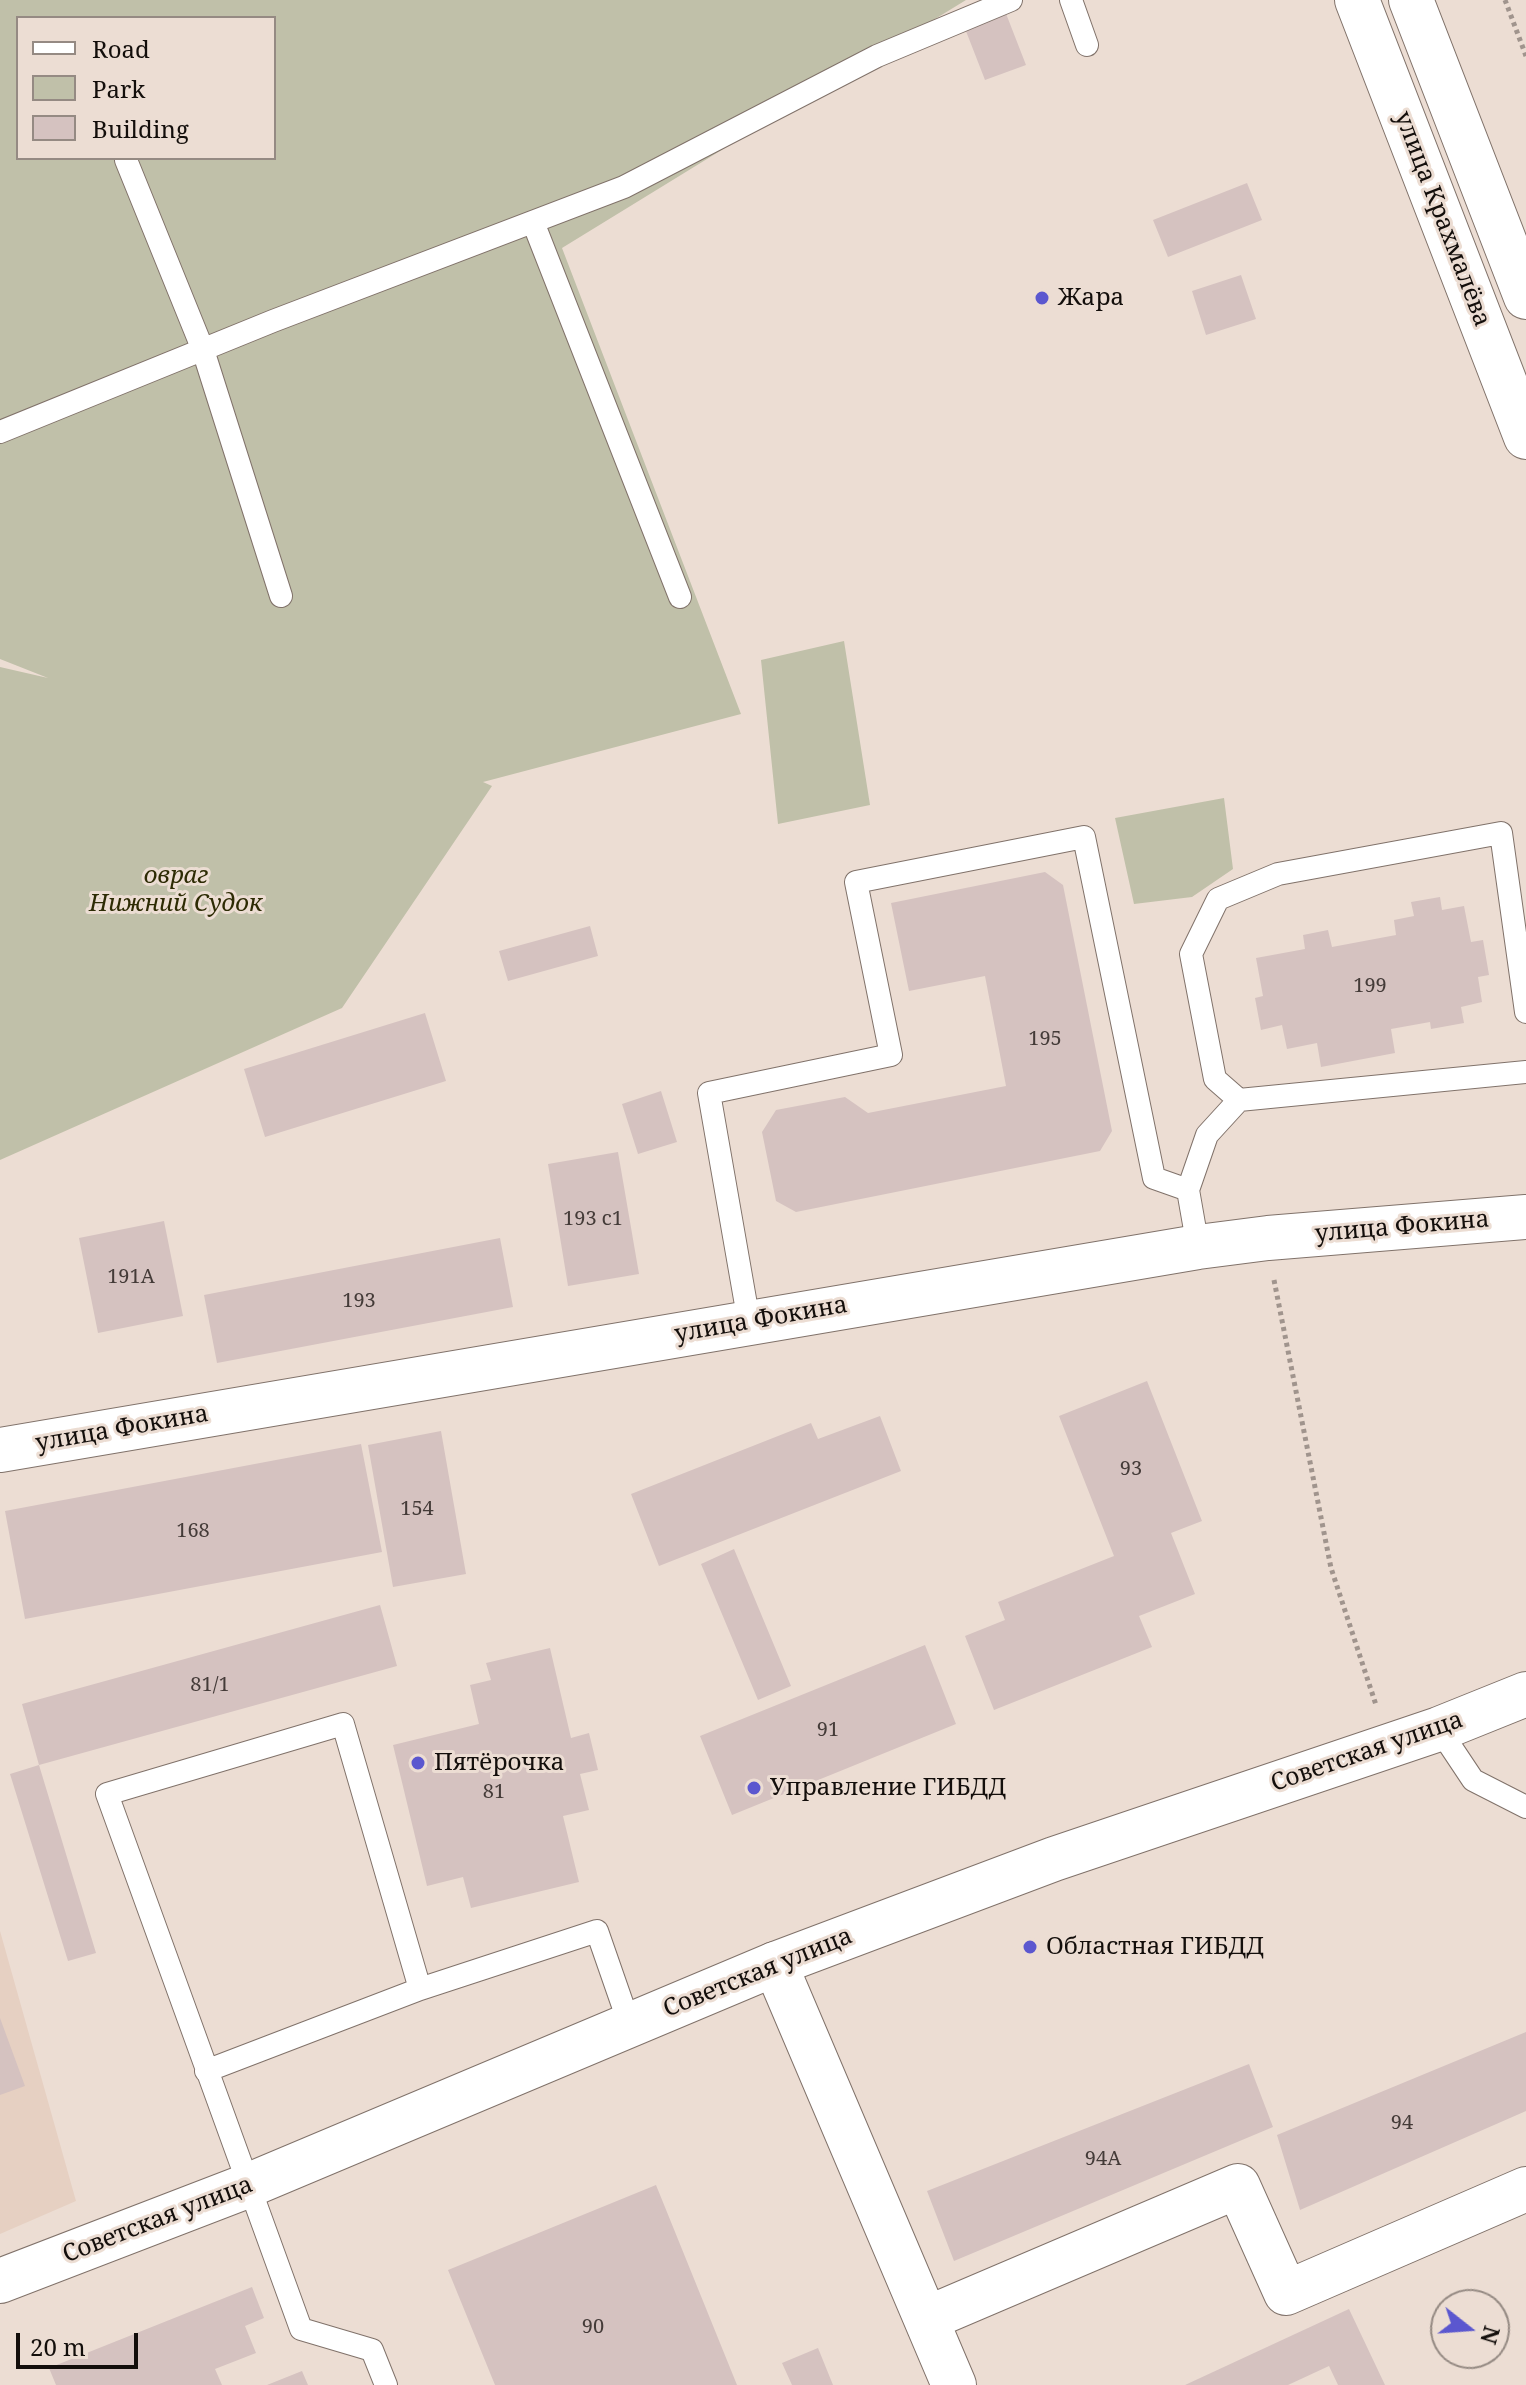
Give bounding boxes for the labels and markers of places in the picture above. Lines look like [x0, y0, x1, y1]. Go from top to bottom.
place label: Жара [1058, 284, 1124, 312]
marker: Жара [1033, 289, 1051, 307]
place label: Пятёрочка [434, 1749, 564, 1777]
marker: Пятёрочка [409, 1754, 427, 1772]
place label: Управление ГИБДД [770, 1774, 1006, 1802]
marker: Управление ГИБДД [745, 1779, 763, 1797]
place label: Областная ГИБДД [1046, 1933, 1264, 1961]
marker: Областная ГИБДД [1021, 1938, 1039, 1956]

